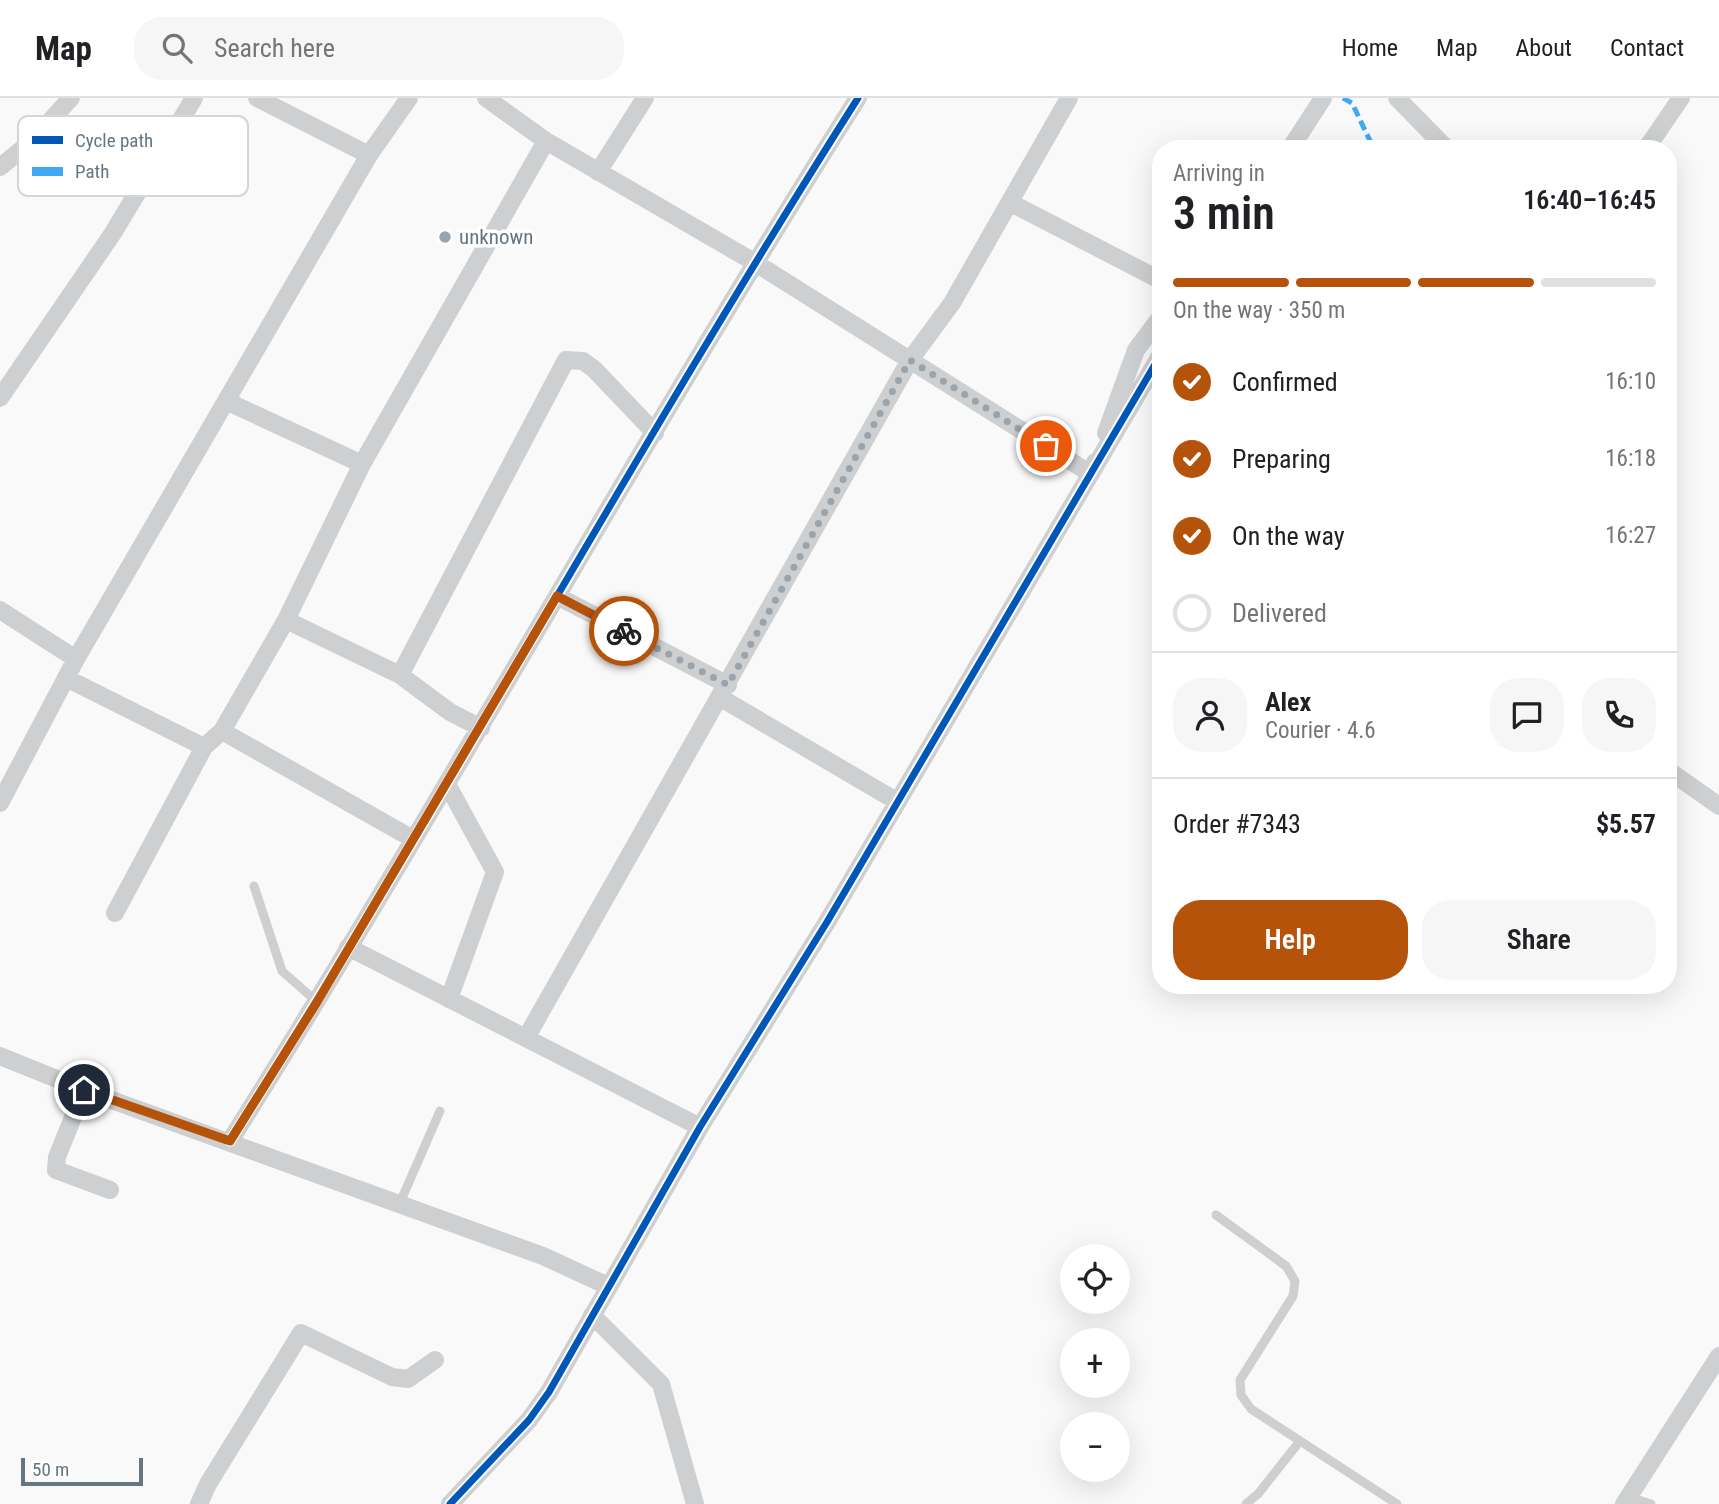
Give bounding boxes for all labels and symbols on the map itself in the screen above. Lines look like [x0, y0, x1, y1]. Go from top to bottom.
legend [18, 116, 248, 196]
text: Cycle path [75, 129, 153, 152]
text: Path [75, 160, 109, 183]
place label: unknown [459, 225, 533, 249]
marker: unknown [437, 229, 453, 245]
pin [1016, 416, 1076, 476]
courier [589, 596, 659, 666]
pin [54, 1060, 114, 1120]
scale bar [21, 1455, 144, 1487]

